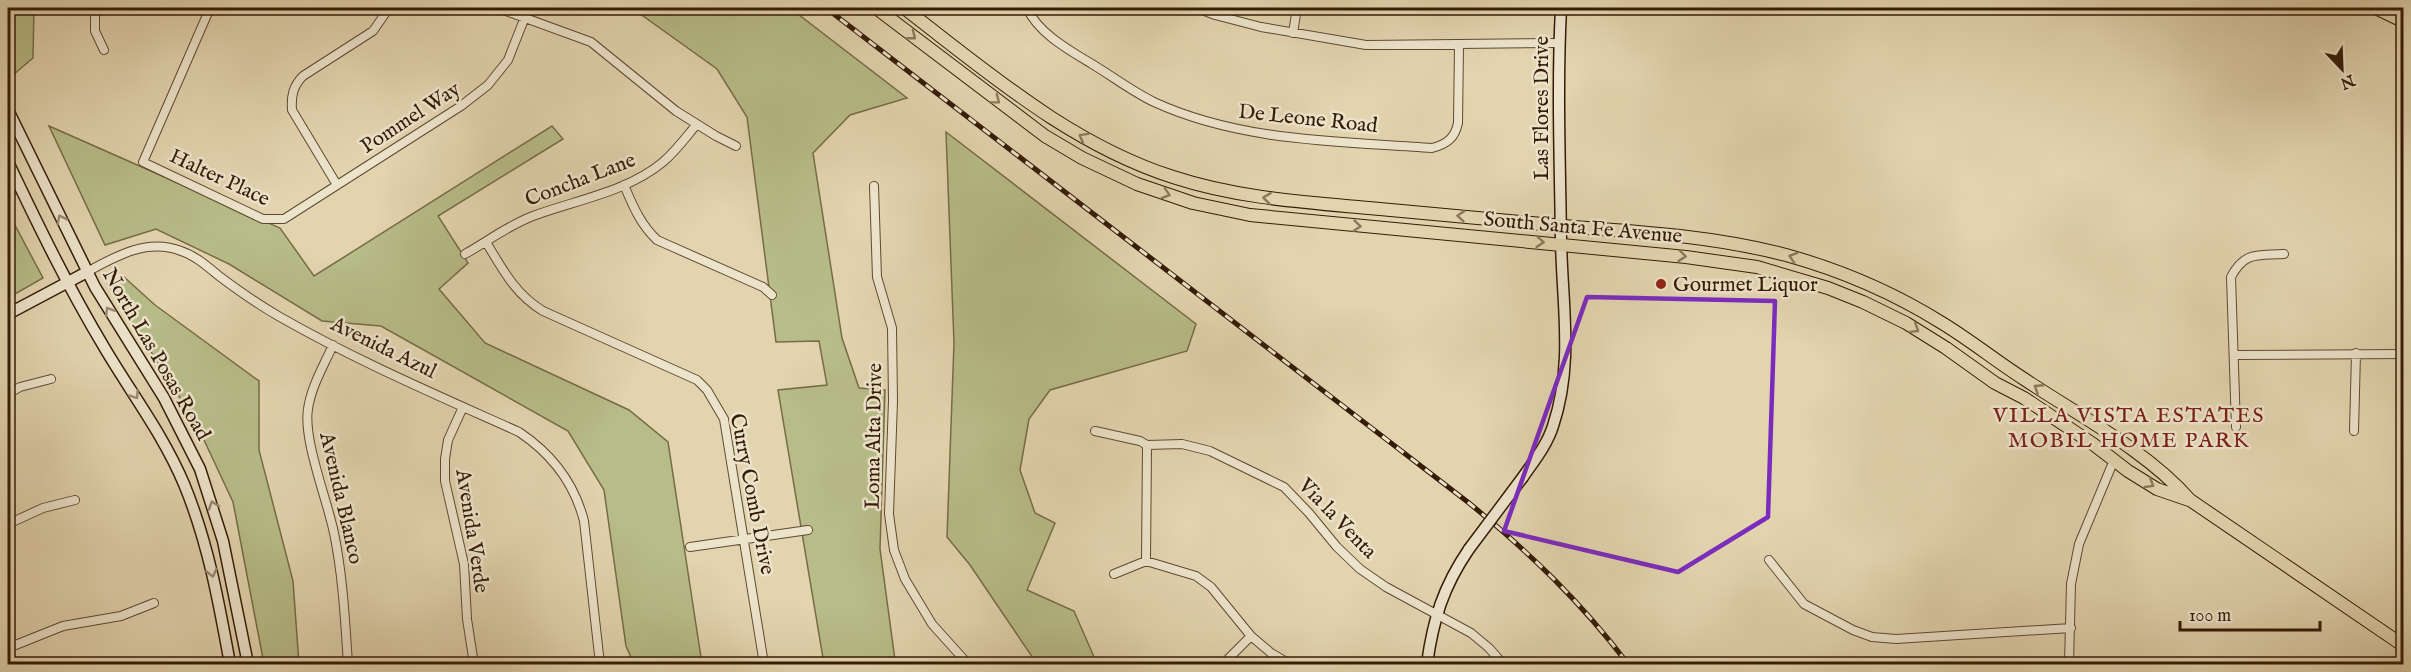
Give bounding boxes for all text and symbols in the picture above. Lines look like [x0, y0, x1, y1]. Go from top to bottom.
one-way arrow [906, 29, 917, 40]
street label: Las Flores Drive [1529, 35, 1556, 180]
north arrow [2312, 39, 2372, 99]
text: N [2337, 69, 2358, 93]
street label: Pommel Way [356, 76, 466, 160]
one-way arrow [990, 92, 1001, 103]
street label: De Leone Road [1237, 99, 1380, 140]
one-way arrow [1079, 133, 1089, 145]
street label: Halter Place [165, 143, 274, 213]
street label: Concha Lane [521, 147, 640, 214]
one-way arrow [1160, 186, 1171, 199]
one-way arrow [1262, 193, 1271, 205]
street label: South Santa Fe Avenue [1482, 206, 1684, 251]
one-way arrow [1456, 210, 1465, 223]
one-way arrow [57, 214, 69, 225]
one-way arrow [1353, 219, 1362, 232]
one-way arrow [1535, 235, 1544, 248]
one-way arrow [1678, 249, 1687, 262]
one-way arrow [1788, 252, 1799, 264]
street label: North Las Posas Road [95, 264, 216, 446]
place label: Gourmet Liquor [1673, 272, 1818, 299]
marker: Gourmet Liquor [1654, 277, 1668, 291]
one-way arrow [105, 307, 117, 317]
street label: Avenida Azul [325, 311, 441, 386]
one-way arrow [1909, 322, 1919, 334]
street label: Loma Alta Drive [860, 362, 889, 509]
one-way arrow [2034, 384, 2045, 395]
one-way arrow [128, 388, 139, 399]
district label: VILLA VISTA ESTATES MOBIL HOME PARK [1992, 402, 2265, 455]
street label: Curry Comb Drive [723, 411, 780, 577]
street label: Avenida Blanco [312, 429, 369, 567]
street label: Avenida Verde [448, 466, 495, 595]
street label: Via la Venta [1291, 472, 1383, 566]
one-way arrow [2144, 477, 2154, 489]
one-way arrow [207, 500, 220, 511]
one-way arrow [205, 567, 218, 577]
scale bar [2180, 594, 2320, 632]
text: 100 m [2189, 605, 2231, 628]

